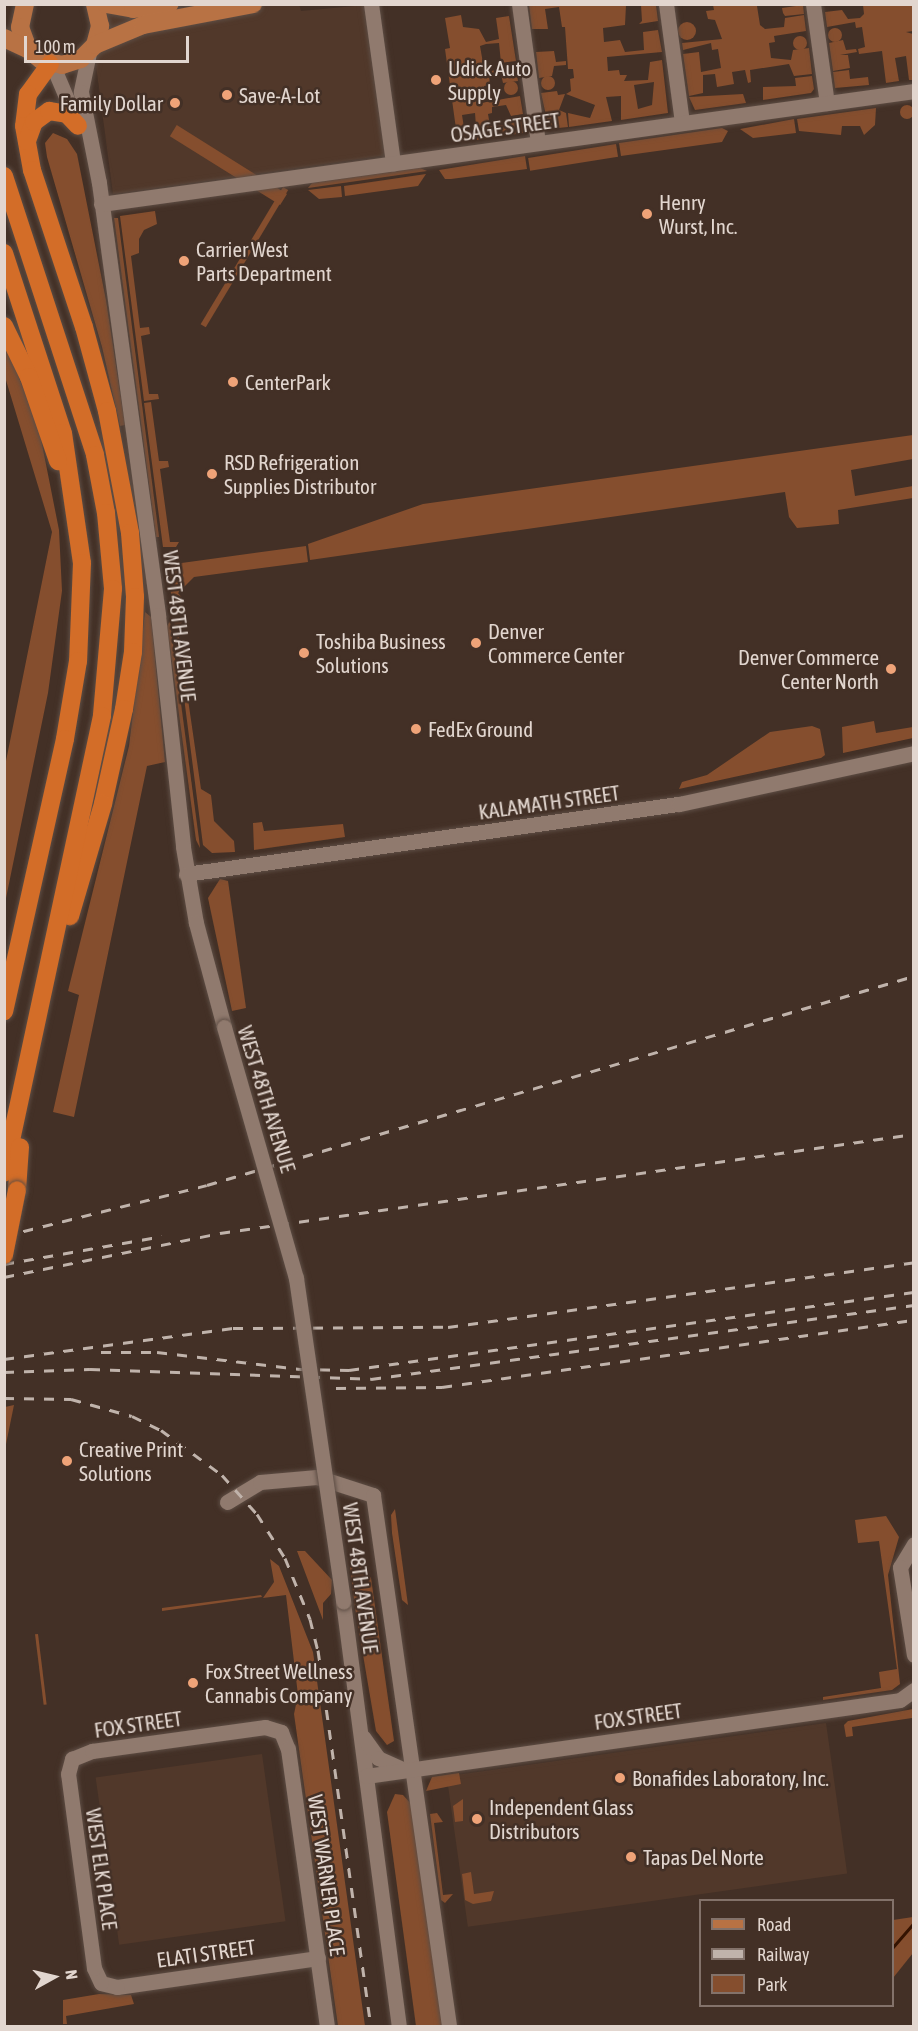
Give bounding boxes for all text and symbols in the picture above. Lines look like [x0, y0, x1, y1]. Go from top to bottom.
scale bar [27, 24, 192, 62]
text: 100 m [35, 36, 76, 57]
place label: Udick Auto Supply [448, 55, 531, 105]
marker: Udick Auto Supply [429, 73, 443, 87]
place label: Save-A-Lot [239, 82, 320, 108]
marker: Save-A-Lot [220, 88, 234, 102]
place label: Family Dollar [60, 90, 163, 116]
marker: Family Dollar [168, 96, 182, 110]
street label: OSAGE STREET [449, 107, 561, 147]
place label: Henry Wurst, Inc. [659, 189, 737, 239]
marker: Henry Wurst, Inc. [640, 207, 654, 221]
place label: Carrier West Parts Department [196, 236, 332, 286]
marker: Carrier West Parts Department [177, 254, 191, 268]
place label: CenterPark [245, 369, 331, 395]
marker: CenterPark [226, 375, 240, 389]
place label: RSD Refrigeration Supplies Distributor [224, 449, 376, 499]
marker: RSD Refrigeration Supplies Distributor [205, 467, 219, 481]
street label: WEST 48TH AVENUE [158, 549, 202, 703]
place label: Denver Commerce Center [488, 618, 624, 668]
place label: Toshiba Business Solutions [316, 628, 446, 678]
marker: Denver Commerce Center [469, 636, 483, 650]
place label: Denver Commerce Center North [738, 644, 879, 694]
marker: Toshiba Business Solutions [297, 646, 311, 660]
marker: Denver Commerce Center North [884, 662, 898, 676]
place label: FedEx Ground [428, 716, 533, 742]
marker: FedEx Ground [409, 722, 423, 736]
street label: KALAMATH STREET [477, 780, 621, 824]
street label: WEST 48TH AVENUE [233, 1023, 301, 1175]
place label: Creative Print Solutions [79, 1436, 183, 1486]
marker: Creative Print Solutions [60, 1454, 74, 1468]
street label: WEST 48TH AVENUE [338, 1501, 384, 1655]
place label: Fox Street Wellness Cannabis Company [205, 1658, 353, 1708]
marker: Fox Street Wellness Cannabis Company [186, 1676, 200, 1690]
street label: FOX STREET [592, 1697, 684, 1735]
street label: FOX STREET [92, 1705, 184, 1743]
place label: Bonafides Laboratory, Inc. [632, 1765, 829, 1791]
marker: Bonafides Laboratory, Inc. [613, 1771, 627, 1785]
street label: WEST WARNER PLACE [303, 1793, 351, 1957]
place label: Independent Glass Distributors [489, 1794, 634, 1844]
street label: WEST ELK PLACE [81, 1807, 123, 1931]
marker: Independent Glass Distributors [470, 1812, 484, 1826]
place label: Tapas Del Norte [643, 1844, 764, 1870]
marker: Tapas Del Norte [624, 1850, 638, 1864]
legend [699, 1899, 894, 2007]
text: Road [757, 1914, 791, 1935]
street label: ELATI STREET [155, 1934, 257, 1972]
text: Railway [757, 1944, 809, 1965]
north arrow [24, 1947, 84, 2007]
text: N [62, 1969, 81, 1980]
text: Park [757, 1974, 787, 1995]

